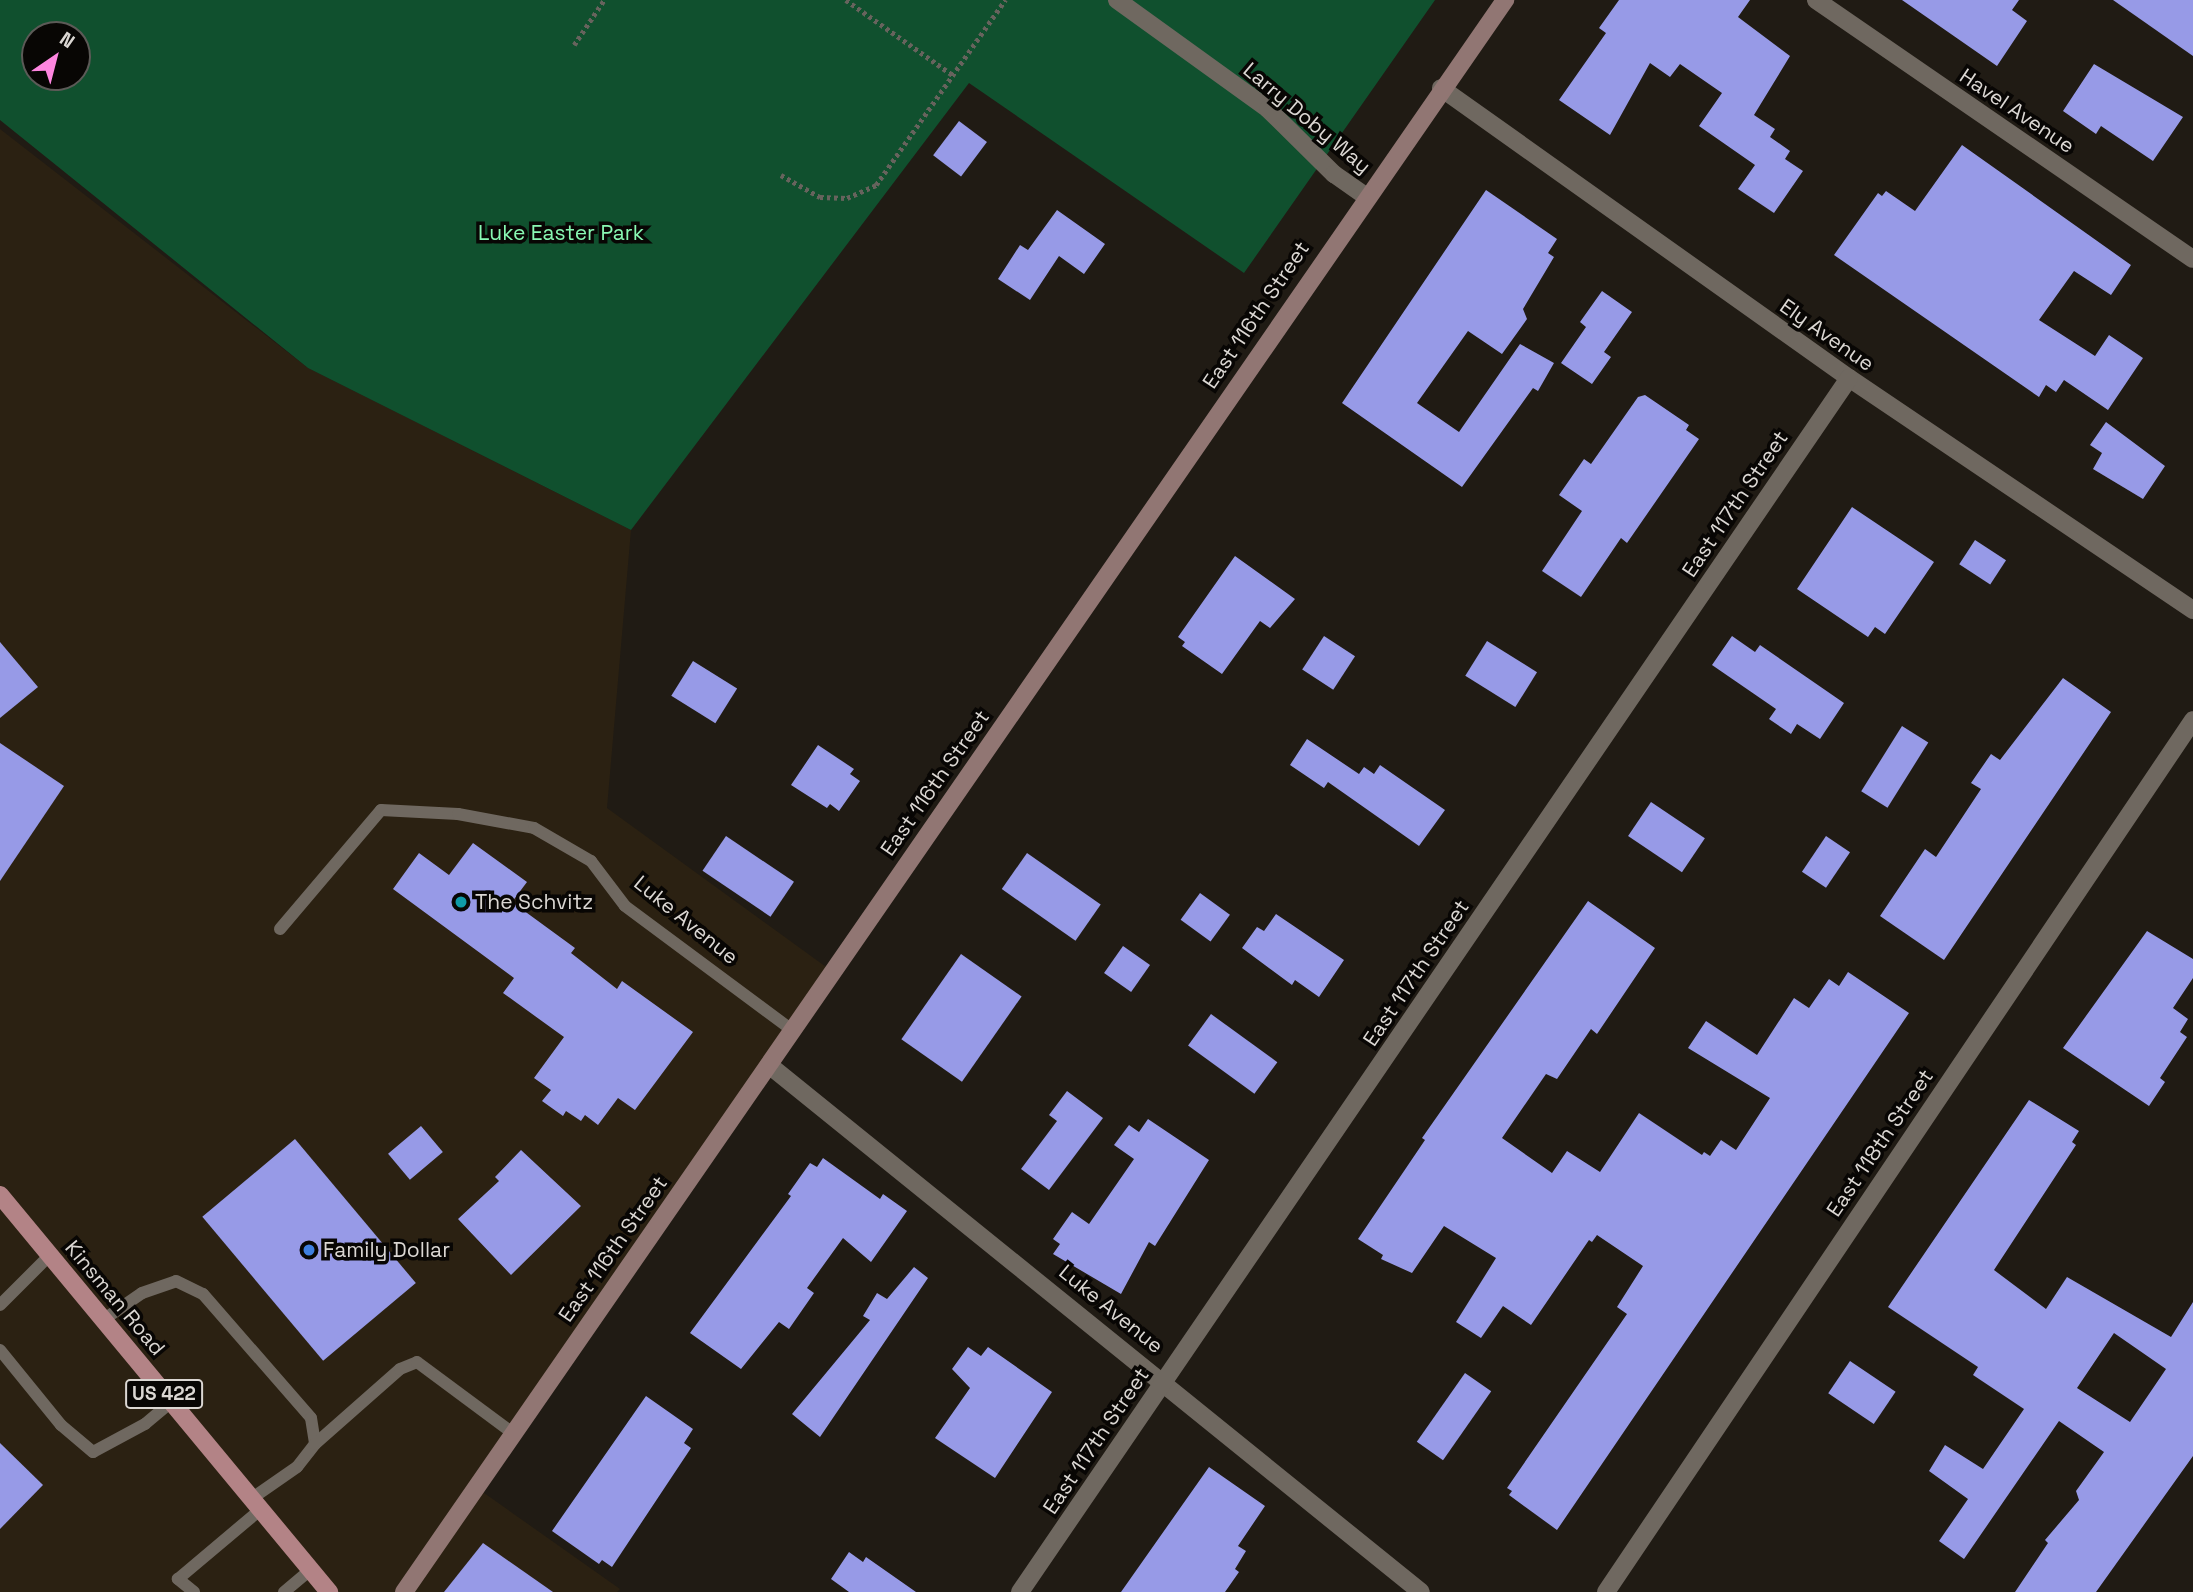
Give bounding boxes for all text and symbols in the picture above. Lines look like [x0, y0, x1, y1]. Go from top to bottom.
north arrow [21, 21, 91, 91]
text: N [55, 26, 80, 54]
street label: Larry Doby Way [1238, 57, 1376, 179]
street label: Havel Avenue [1955, 63, 2079, 159]
park label: Luke Easter Park [478, 220, 644, 246]
street label: East 116th Street [1197, 237, 1315, 393]
street label: Ely Avenue [1775, 293, 1879, 377]
street label: East 117th Street [1677, 426, 1793, 582]
street label: East 116th Street [875, 705, 995, 861]
street label: Luke Avenue [629, 870, 743, 970]
place label: The Schvitz [475, 889, 593, 915]
marker: The Schvitz [453, 894, 469, 910]
street label: East 117th Street [1358, 895, 1474, 1051]
street label: East 118th Street [1821, 1064, 1939, 1222]
street label: East 116th Street [553, 1171, 673, 1327]
street label: Kinsman Road [60, 1236, 170, 1360]
place label: Family Dollar [323, 1237, 450, 1263]
marker: Family Dollar [301, 1242, 317, 1258]
street label: Luke Avenue [1054, 1259, 1168, 1359]
street label: East 117th Street [1038, 1363, 1154, 1519]
road number: US 422 [124, 1378, 204, 1410]

